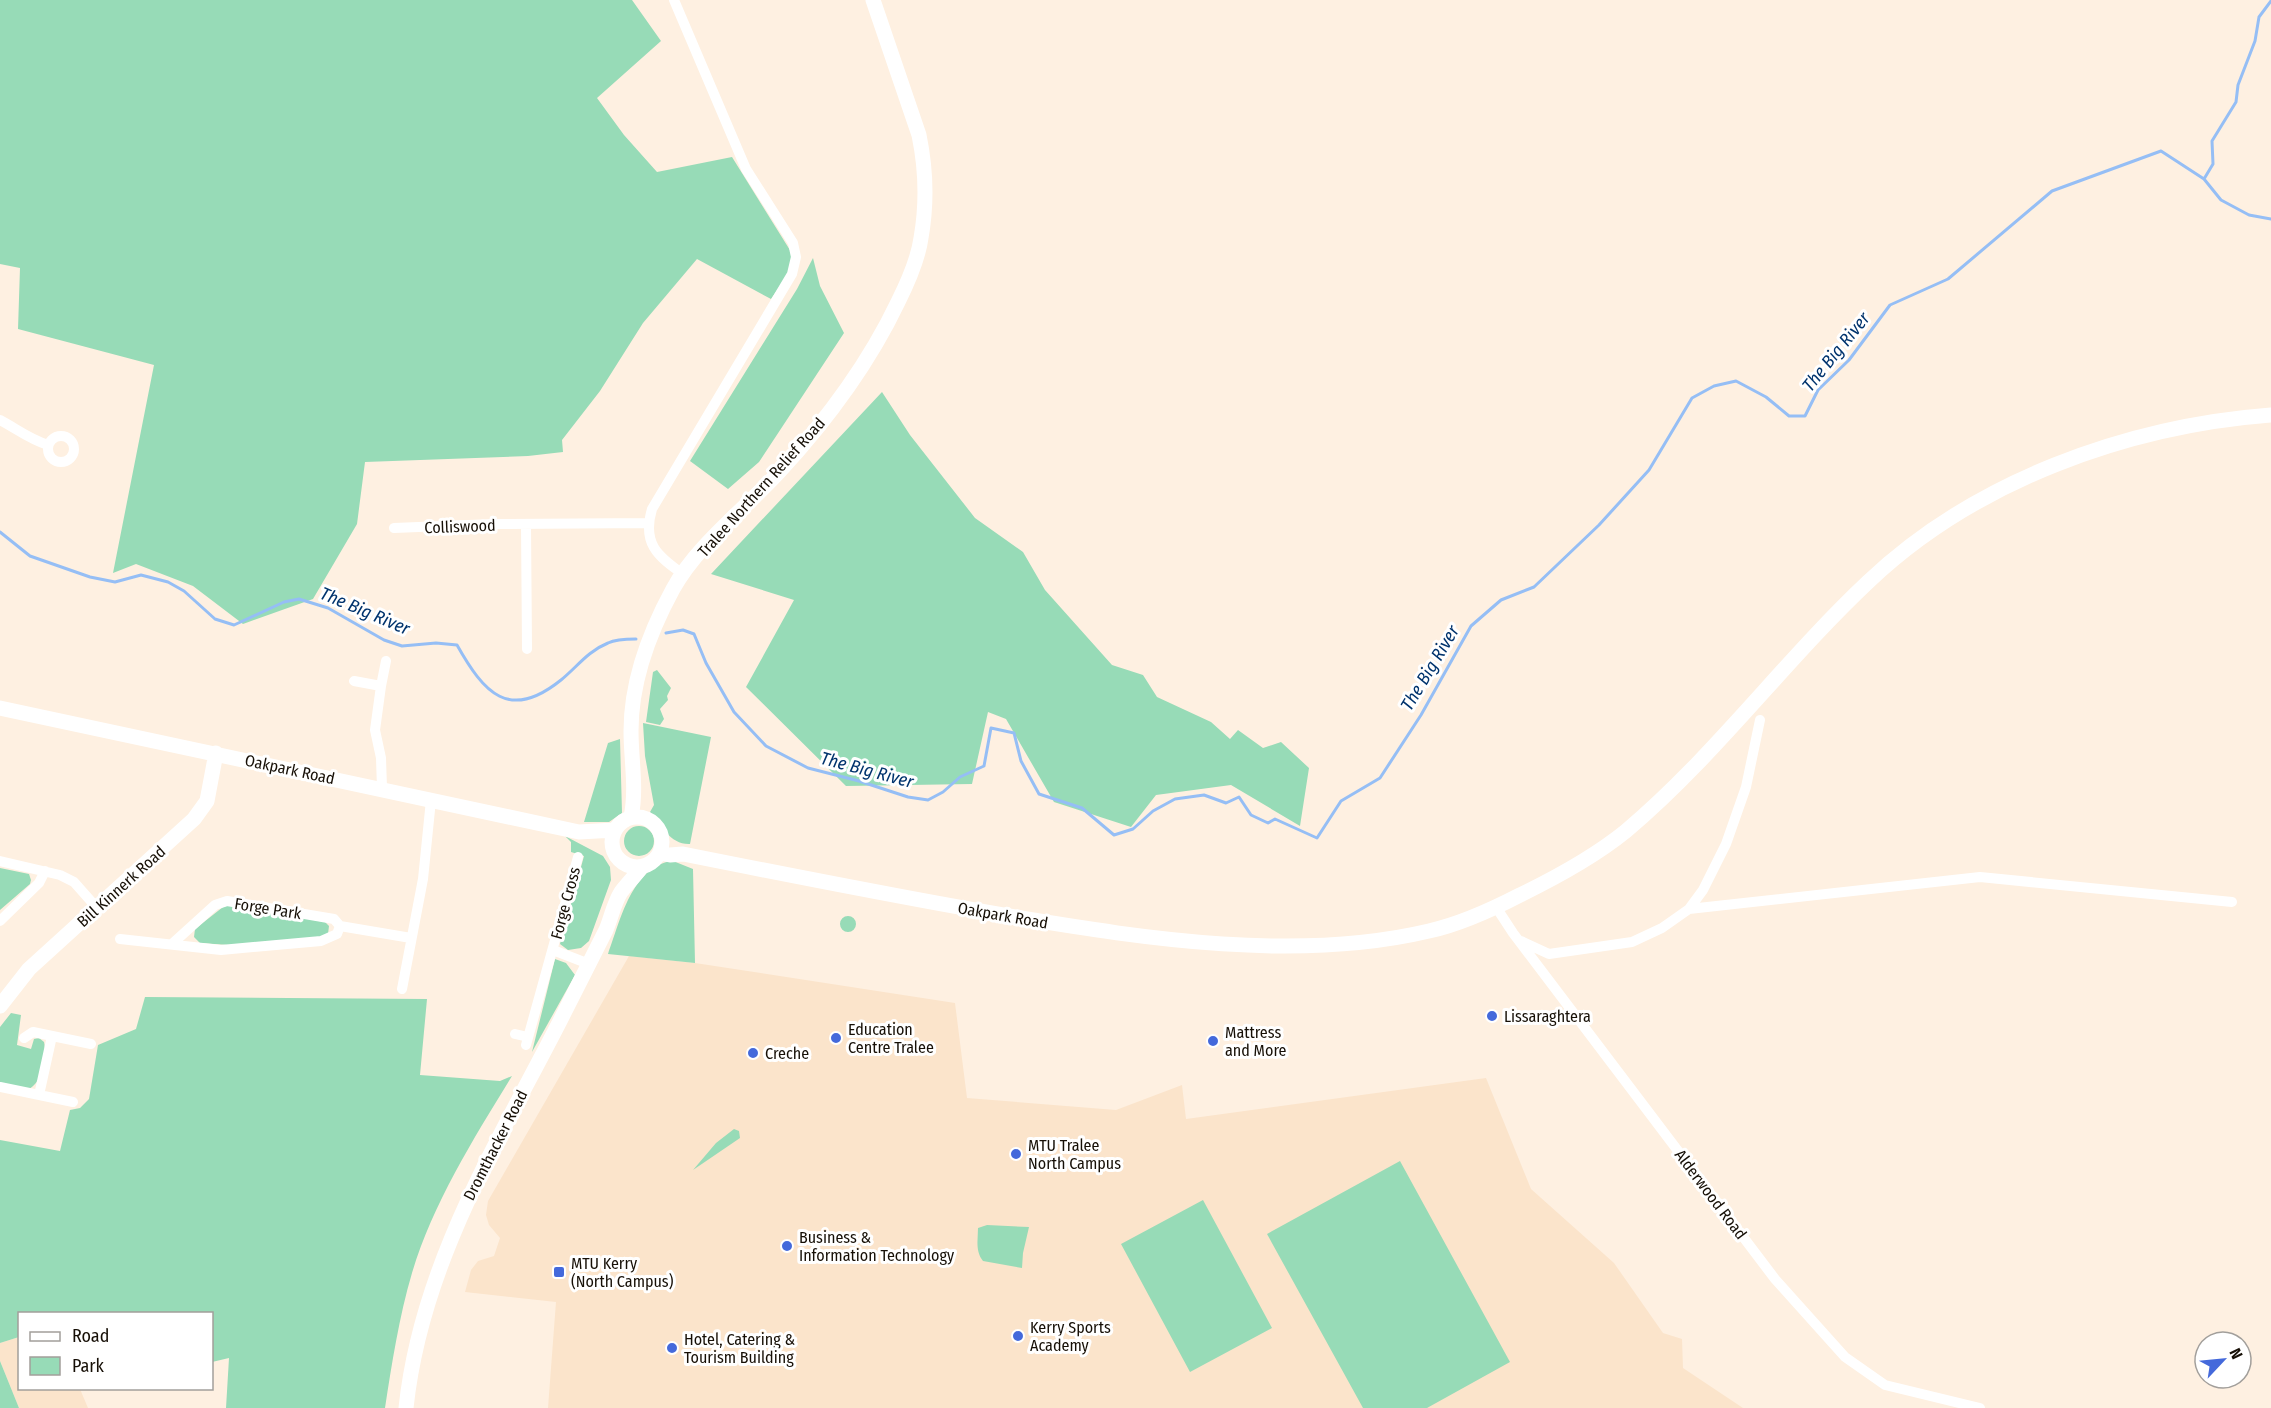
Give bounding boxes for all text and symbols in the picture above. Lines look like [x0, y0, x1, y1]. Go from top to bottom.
water label: The Big River [1797, 307, 1875, 396]
street label: Tralee Northern Relief Road [694, 414, 829, 561]
street label: Colliswood [424, 516, 496, 537]
water label: The Big River [317, 582, 414, 640]
water label: The Big River [1396, 621, 1464, 715]
water label: The Big River [818, 747, 917, 793]
street label: Oakpark Road [243, 751, 337, 788]
street label: Bill Kinnerk Road [73, 842, 169, 931]
street label: Forge Cross [547, 865, 584, 941]
street label: Forge Park [233, 894, 303, 923]
street label: Oakpark Road [956, 898, 1050, 933]
place label: Lissaraghtera [1504, 1007, 1591, 1026]
marker: Lissaraghtera [1485, 1009, 1499, 1023]
place label: Education Centre Tralee [848, 1020, 934, 1057]
place label: Mattress and More [1225, 1023, 1287, 1060]
marker: Education Centre Tralee [829, 1031, 843, 1045]
marker: Mattress and More [1206, 1034, 1220, 1048]
place label: Creche [765, 1044, 809, 1063]
marker: Creche [746, 1046, 760, 1060]
street label: Dromthacker Road [459, 1087, 531, 1204]
place label: MTU Tralee North Campus [1028, 1136, 1121, 1173]
street label: Alderwood Road [1671, 1146, 1751, 1243]
marker: MTU Tralee North Campus [1009, 1147, 1023, 1161]
place label: Business & Information Technology [799, 1228, 955, 1265]
marker: Business & Information Technology [780, 1239, 794, 1253]
place label: MTU Kerry (North Campus) [571, 1254, 674, 1291]
marker: MTU Kerry (North Campus) [552, 1265, 566, 1279]
legend [18, 1312, 213, 1390]
place label: Kerry Sports Academy [1030, 1318, 1111, 1355]
text: Road [72, 1325, 109, 1347]
marker: Kerry Sports Academy [1011, 1329, 1025, 1343]
place label: Hotel, Catering & Tourism Building [684, 1330, 795, 1367]
north arrow [2193, 1330, 2253, 1390]
marker: Hotel, Catering & Tourism Building [665, 1341, 679, 1355]
text: N [2225, 1345, 2247, 1362]
text: Park [72, 1355, 105, 1377]

